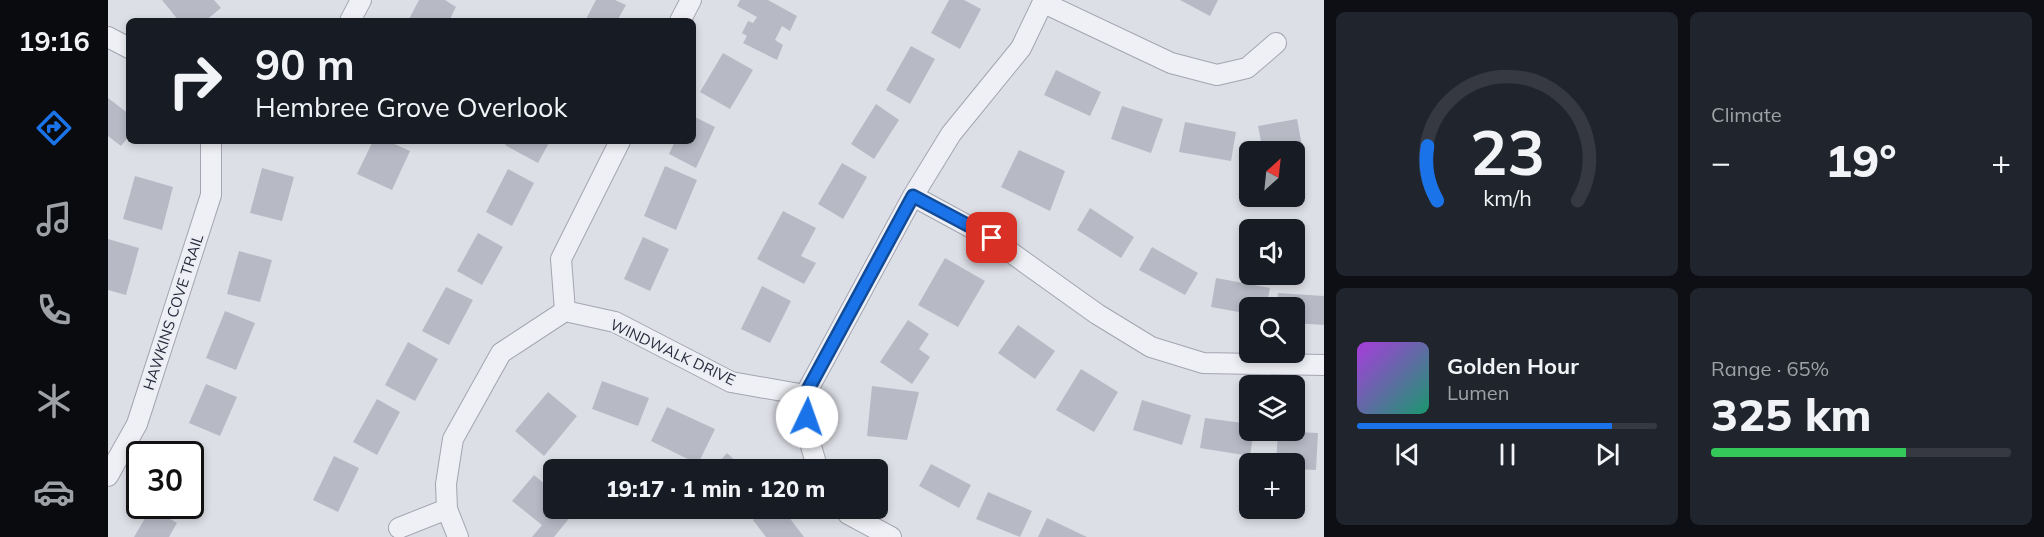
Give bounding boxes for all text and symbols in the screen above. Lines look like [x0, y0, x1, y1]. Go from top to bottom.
text: 19:16 [18, 24, 90, 58]
text: 90 m [255, 38, 355, 91]
icon: right [156, 42, 234, 120]
text: Hembree Grove Overlook [255, 90, 567, 124]
text: Climate [1711, 102, 1782, 127]
icon: directions [33, 107, 75, 149]
text: 23 [1470, 112, 1544, 191]
text: 19° [1825, 132, 1897, 188]
north arrow [1239, 141, 1305, 207]
map controls [1239, 141, 1305, 519]
text: − [1711, 141, 1731, 182]
text: + [1991, 141, 2011, 182]
text: km/h [1483, 184, 1531, 211]
icon: music [33, 198, 75, 240]
pin [966, 212, 1017, 263]
button: sound [1239, 219, 1305, 285]
icon: arrive [975, 221, 1008, 254]
street label: HAWKINS COVE TRAIL [139, 232, 207, 392]
icon: phone [33, 289, 75, 331]
button: search [1239, 297, 1305, 363]
street label: WINDWALK DRIVE [607, 315, 739, 389]
text: Golden Hour [1447, 352, 1579, 380]
text: Range · 65% [1711, 356, 1829, 381]
button: layers [1239, 375, 1305, 441]
icon: climate [33, 380, 75, 422]
text: Lumen [1447, 380, 1509, 405]
position arrow [775, 385, 839, 449]
text: 325 km [1711, 386, 1872, 442]
icon: previous [1391, 438, 1424, 471]
icon: pause [1491, 438, 1524, 471]
icon: next [1591, 438, 1624, 471]
speed limit sign: 30 [126, 441, 204, 519]
button: + [1239, 453, 1305, 519]
icon: car [33, 471, 75, 513]
text: 19:17 · 1 min · 120 m [606, 475, 825, 503]

